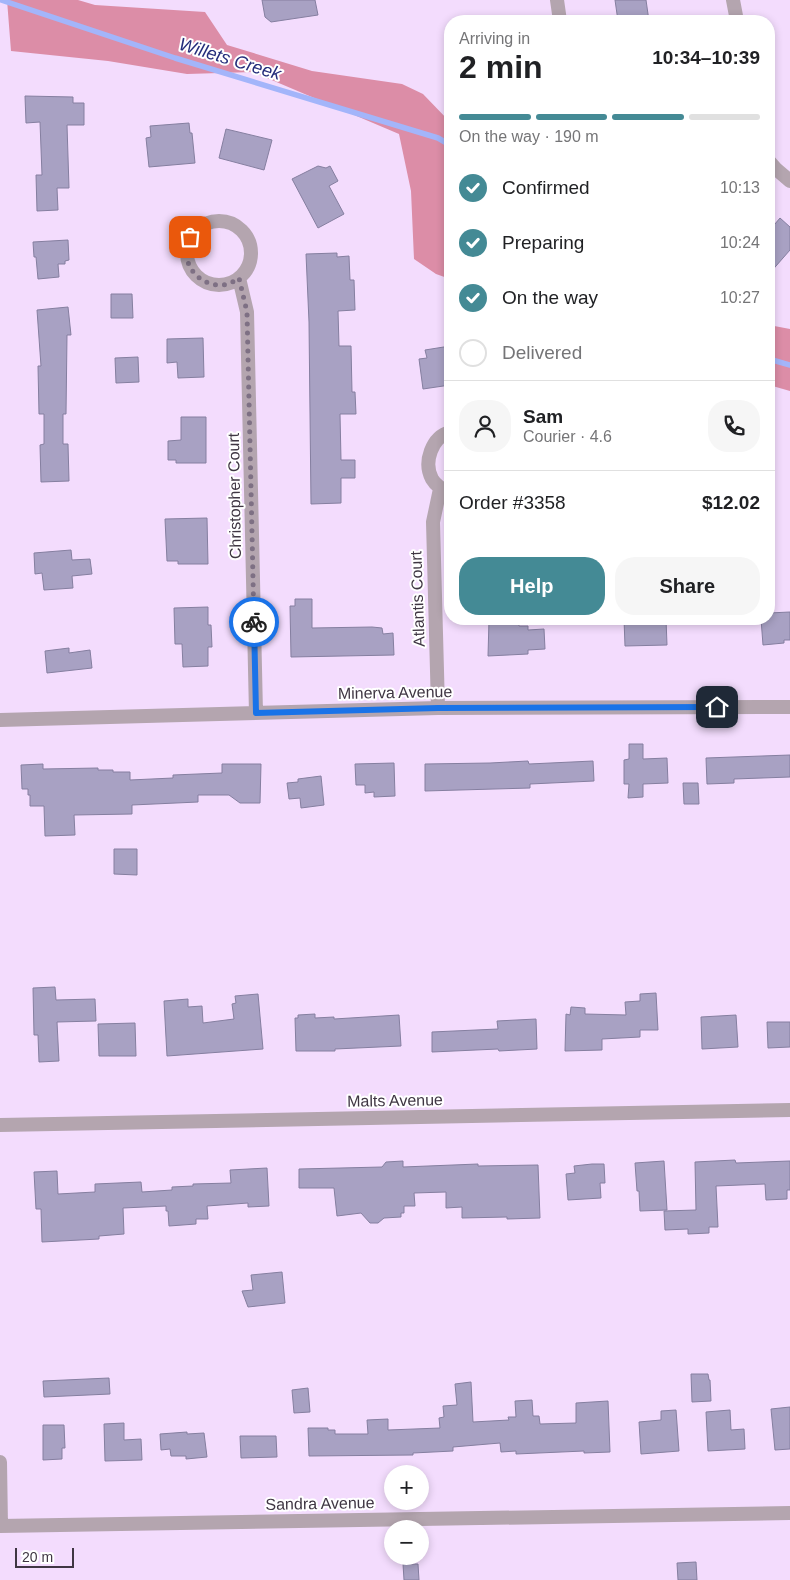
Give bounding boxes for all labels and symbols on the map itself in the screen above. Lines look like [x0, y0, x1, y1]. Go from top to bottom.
water label: Willets Creek [176, 34, 284, 84]
pin [169, 216, 211, 258]
street label: Christopher Court [225, 432, 244, 559]
street label: Atlantis Court [407, 550, 428, 647]
courier [229, 597, 279, 647]
street label: Minerva Avenue [338, 683, 452, 702]
pin [696, 686, 738, 728]
street label: Malts Avenue [347, 1091, 443, 1110]
street label: Sandra Avenue [265, 1494, 375, 1513]
scale bar [15, 1545, 74, 1568]

